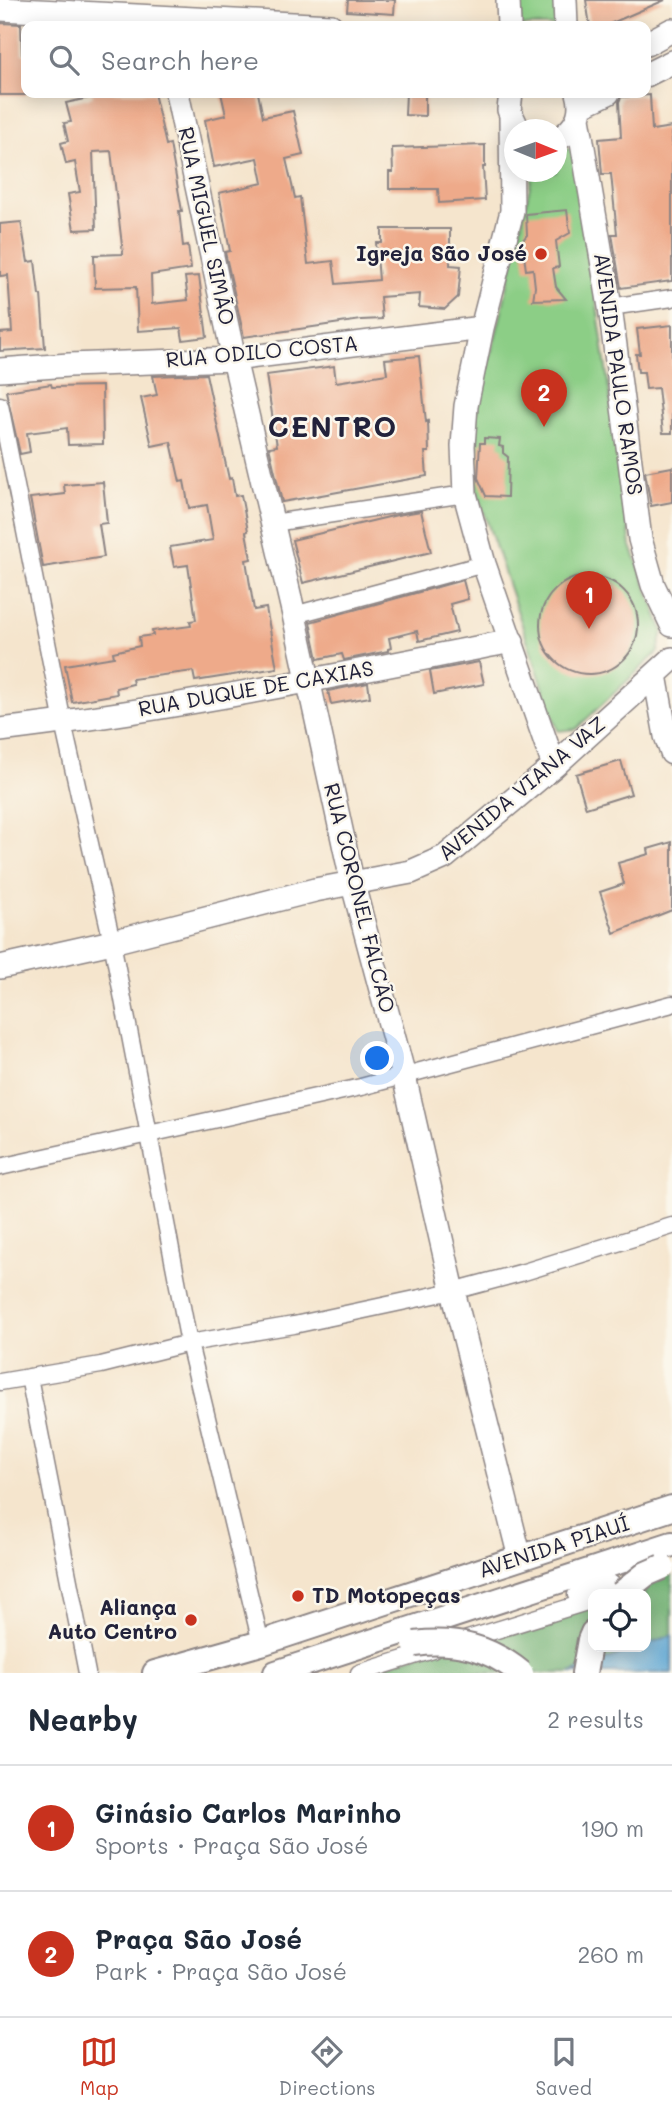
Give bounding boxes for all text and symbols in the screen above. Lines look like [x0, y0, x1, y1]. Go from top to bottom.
search box [21, 21, 651, 98]
icon: search [45, 41, 83, 79]
text: Search here [101, 43, 259, 77]
north arrow [504, 119, 567, 182]
street label: RUA MIGUEL SIMÃO [173, 124, 242, 327]
place label: Igreja São José [356, 239, 527, 266]
marker: Igreja São José [533, 246, 549, 262]
street label: AVENIDA PAULO RAMOS [589, 251, 650, 497]
street label: RUA ODILO COSTA [165, 329, 359, 372]
pin: 2 [521, 369, 567, 427]
district label: CENTRO [268, 408, 398, 444]
pin: 1 [566, 571, 612, 629]
street label: RUA DUQUE DE CAXIAS [136, 654, 376, 722]
street label: AVENIDA VIANA VAZ [432, 710, 610, 866]
street label: RUA CORONEL FALCÃO [319, 780, 402, 1015]
your location [360, 1041, 394, 1075]
street label: AVENIDA PIAUÍ [475, 1508, 632, 1583]
place label: TD Motopeças [312, 1581, 461, 1608]
marker: TD Motopeças [290, 1588, 306, 1604]
map controls [588, 1589, 651, 1652]
button: locate [588, 1589, 651, 1652]
place label: Aliança Auto Centro [48, 1593, 177, 1644]
marker: Aliança Auto Centro [183, 1612, 199, 1628]
text: Nearby [28, 1699, 138, 1739]
text: 2 results [547, 1704, 644, 1734]
text: Ginásio Carlos Marinho [95, 1796, 401, 1830]
text: 1 [46, 1813, 56, 1843]
text: 190 m [580, 1813, 644, 1843]
text: Sports · Praça São José [95, 1830, 368, 1860]
text: Praça São José [95, 1922, 302, 1956]
text: 2 [45, 1939, 57, 1969]
text: 260 m [577, 1939, 644, 1969]
text: Park · Praça São José [95, 1956, 347, 1986]
tab: Map [80, 2033, 119, 2100]
tab: Directions [279, 2033, 375, 2100]
tab: Saved [536, 2033, 592, 2100]

